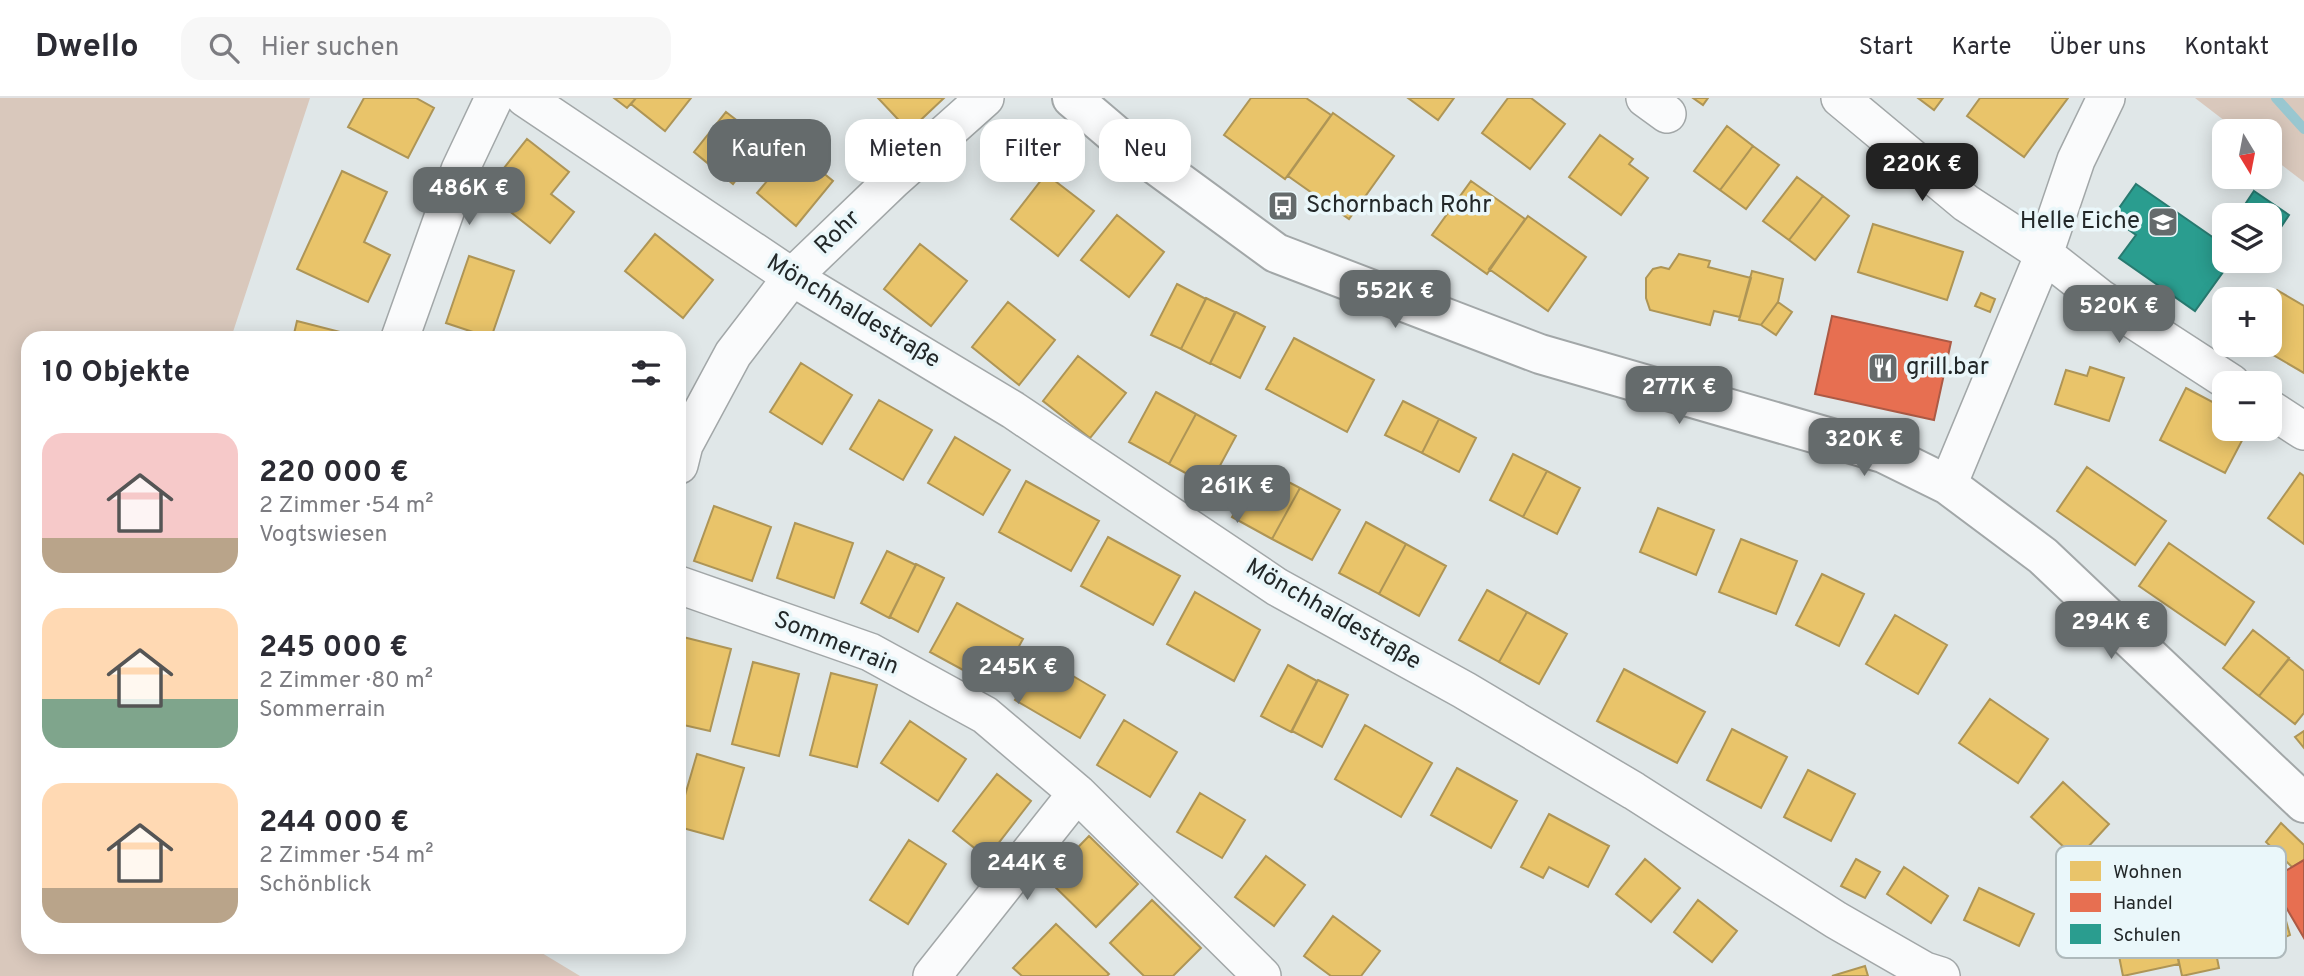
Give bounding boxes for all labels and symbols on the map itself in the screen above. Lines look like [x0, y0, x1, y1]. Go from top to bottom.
north arrow [2212, 119, 2282, 189]
pin: 220K € [1865, 144, 1979, 203]
pin: 486K € [412, 167, 526, 227]
bus stop icon: Schornbach Rohr [1266, 189, 1300, 223]
place label: Schornbach Rohr [1306, 191, 1492, 221]
street label: Rohr [809, 204, 867, 262]
school or university icon: Helle Eiche [2146, 205, 2180, 239]
place label: Helle Eiche [2020, 207, 2140, 237]
street label: Mönchhaldestraße [761, 248, 945, 376]
pin: 552K € [1338, 271, 1452, 330]
pin: 520K € [2062, 286, 2176, 345]
restaurant icon: grill.bar [1866, 351, 1900, 385]
place label: grill.bar [1906, 353, 1989, 383]
pin: 277K € [1622, 366, 1736, 426]
pin: 320K € [1807, 418, 1921, 478]
pin: 261K € [1180, 466, 1294, 525]
street label: Mönchhaldestraße [1240, 553, 1426, 677]
pin: 294K € [2054, 602, 2168, 661]
street label: Sommerrain [769, 605, 903, 683]
pin: 245K € [961, 646, 1075, 706]
pin: 244K € [970, 842, 1084, 902]
legend [2056, 846, 2286, 958]
text: Wohnen [2113, 861, 2182, 885]
text: Handel [2113, 892, 2173, 916]
text: Schulen [2113, 924, 2181, 948]

